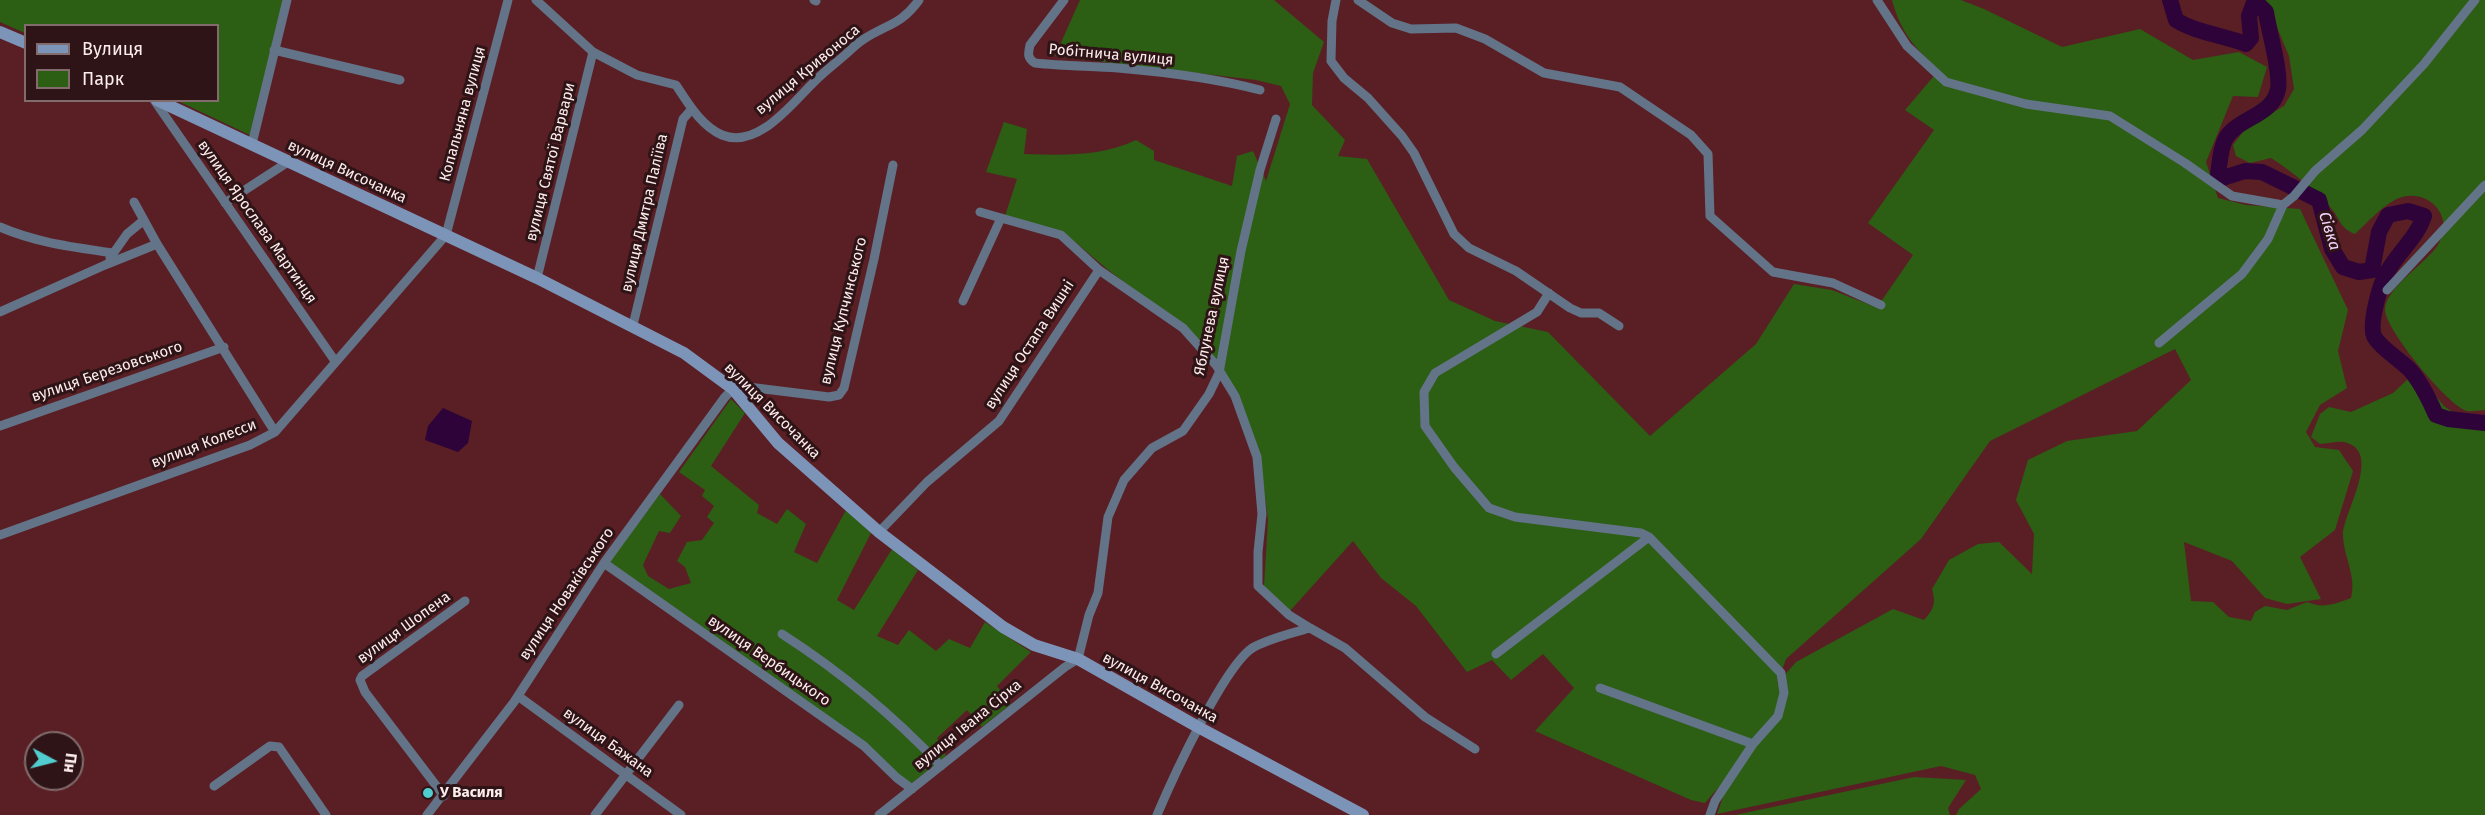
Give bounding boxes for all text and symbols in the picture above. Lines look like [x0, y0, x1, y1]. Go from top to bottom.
street label: вулиця Кривоноса [752, 21, 864, 119]
legend [24, 24, 219, 102]
text: Вулиця [82, 38, 143, 60]
street label: Робітнича вулиця [1048, 41, 1174, 69]
street label: Копальняна вулиця [436, 44, 490, 184]
text: Парк [82, 68, 124, 90]
street label: вулиця Святої Варвари [523, 81, 579, 243]
street label: вулиця Дмитра Паліїва [618, 132, 672, 294]
street label: вулиця Ярослава Мартинця [194, 137, 320, 307]
street label: вулиця Височанка [285, 137, 409, 207]
water label: Сівка [2314, 209, 2344, 253]
street label: вулиця Купчинського [817, 235, 871, 387]
street label: Яблунева вулиця [1191, 255, 1233, 377]
street label: вулиця Остапа Вишні [982, 277, 1078, 413]
street label: вулиця Березовського [29, 338, 185, 406]
street label: вулиця Височанка [720, 359, 824, 463]
street label: вулиця Колесси [149, 416, 259, 472]
street label: вулиця Новаківського [516, 524, 618, 664]
street label: вулиця Шопена [354, 588, 454, 668]
street label: вулиця Вербицького [704, 612, 834, 710]
street label: вулиця Височанка [1099, 649, 1221, 727]
street label: вулиця Івана Сірка [911, 676, 1025, 774]
street label: вулиця Бажана [560, 704, 656, 782]
north arrow [24, 731, 84, 791]
text: Пн [60, 752, 81, 774]
place label: У Василя [440, 784, 503, 802]
marker: У Василя [421, 786, 435, 800]

